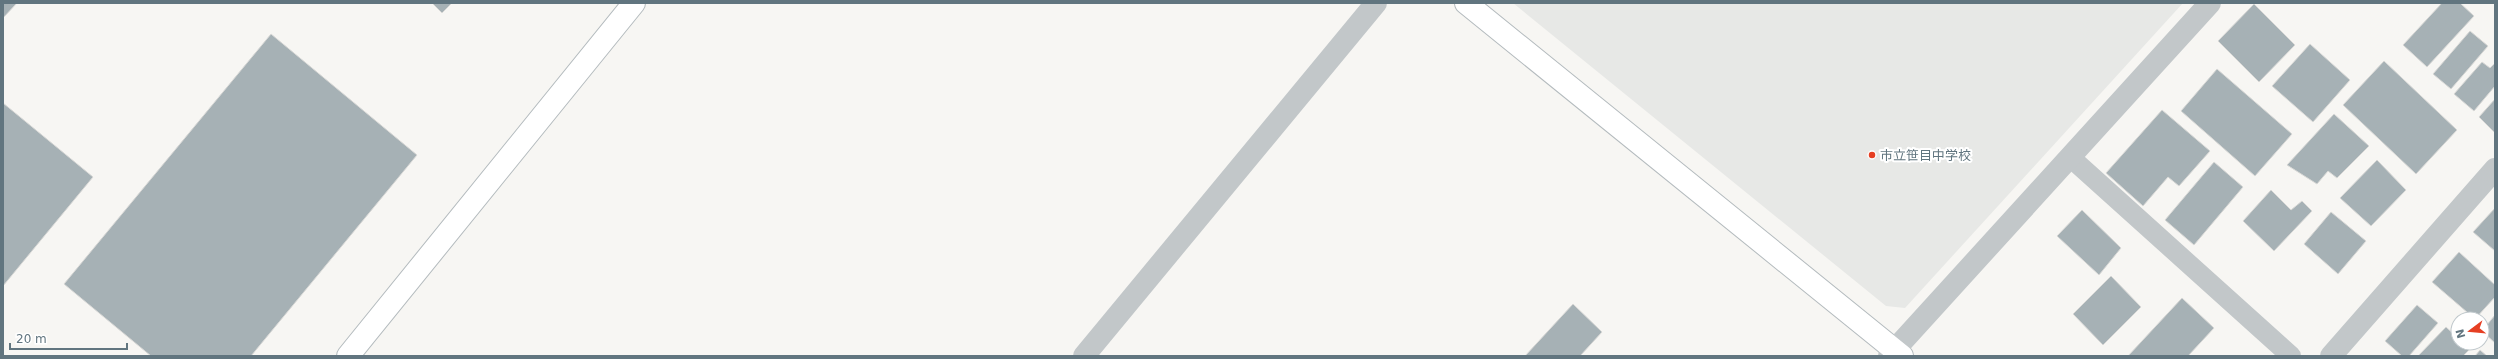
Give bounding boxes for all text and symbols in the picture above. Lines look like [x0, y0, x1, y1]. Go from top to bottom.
place label: 市立笹目中学校 [1880, 148, 1971, 163]
marker: 市立笹目中学校 [1867, 150, 1877, 160]
north arrow [2450, 311, 2490, 351]
scale bar [10, 325, 127, 351]
text: N [2453, 327, 2468, 340]
text: 20 m [16, 332, 47, 346]

